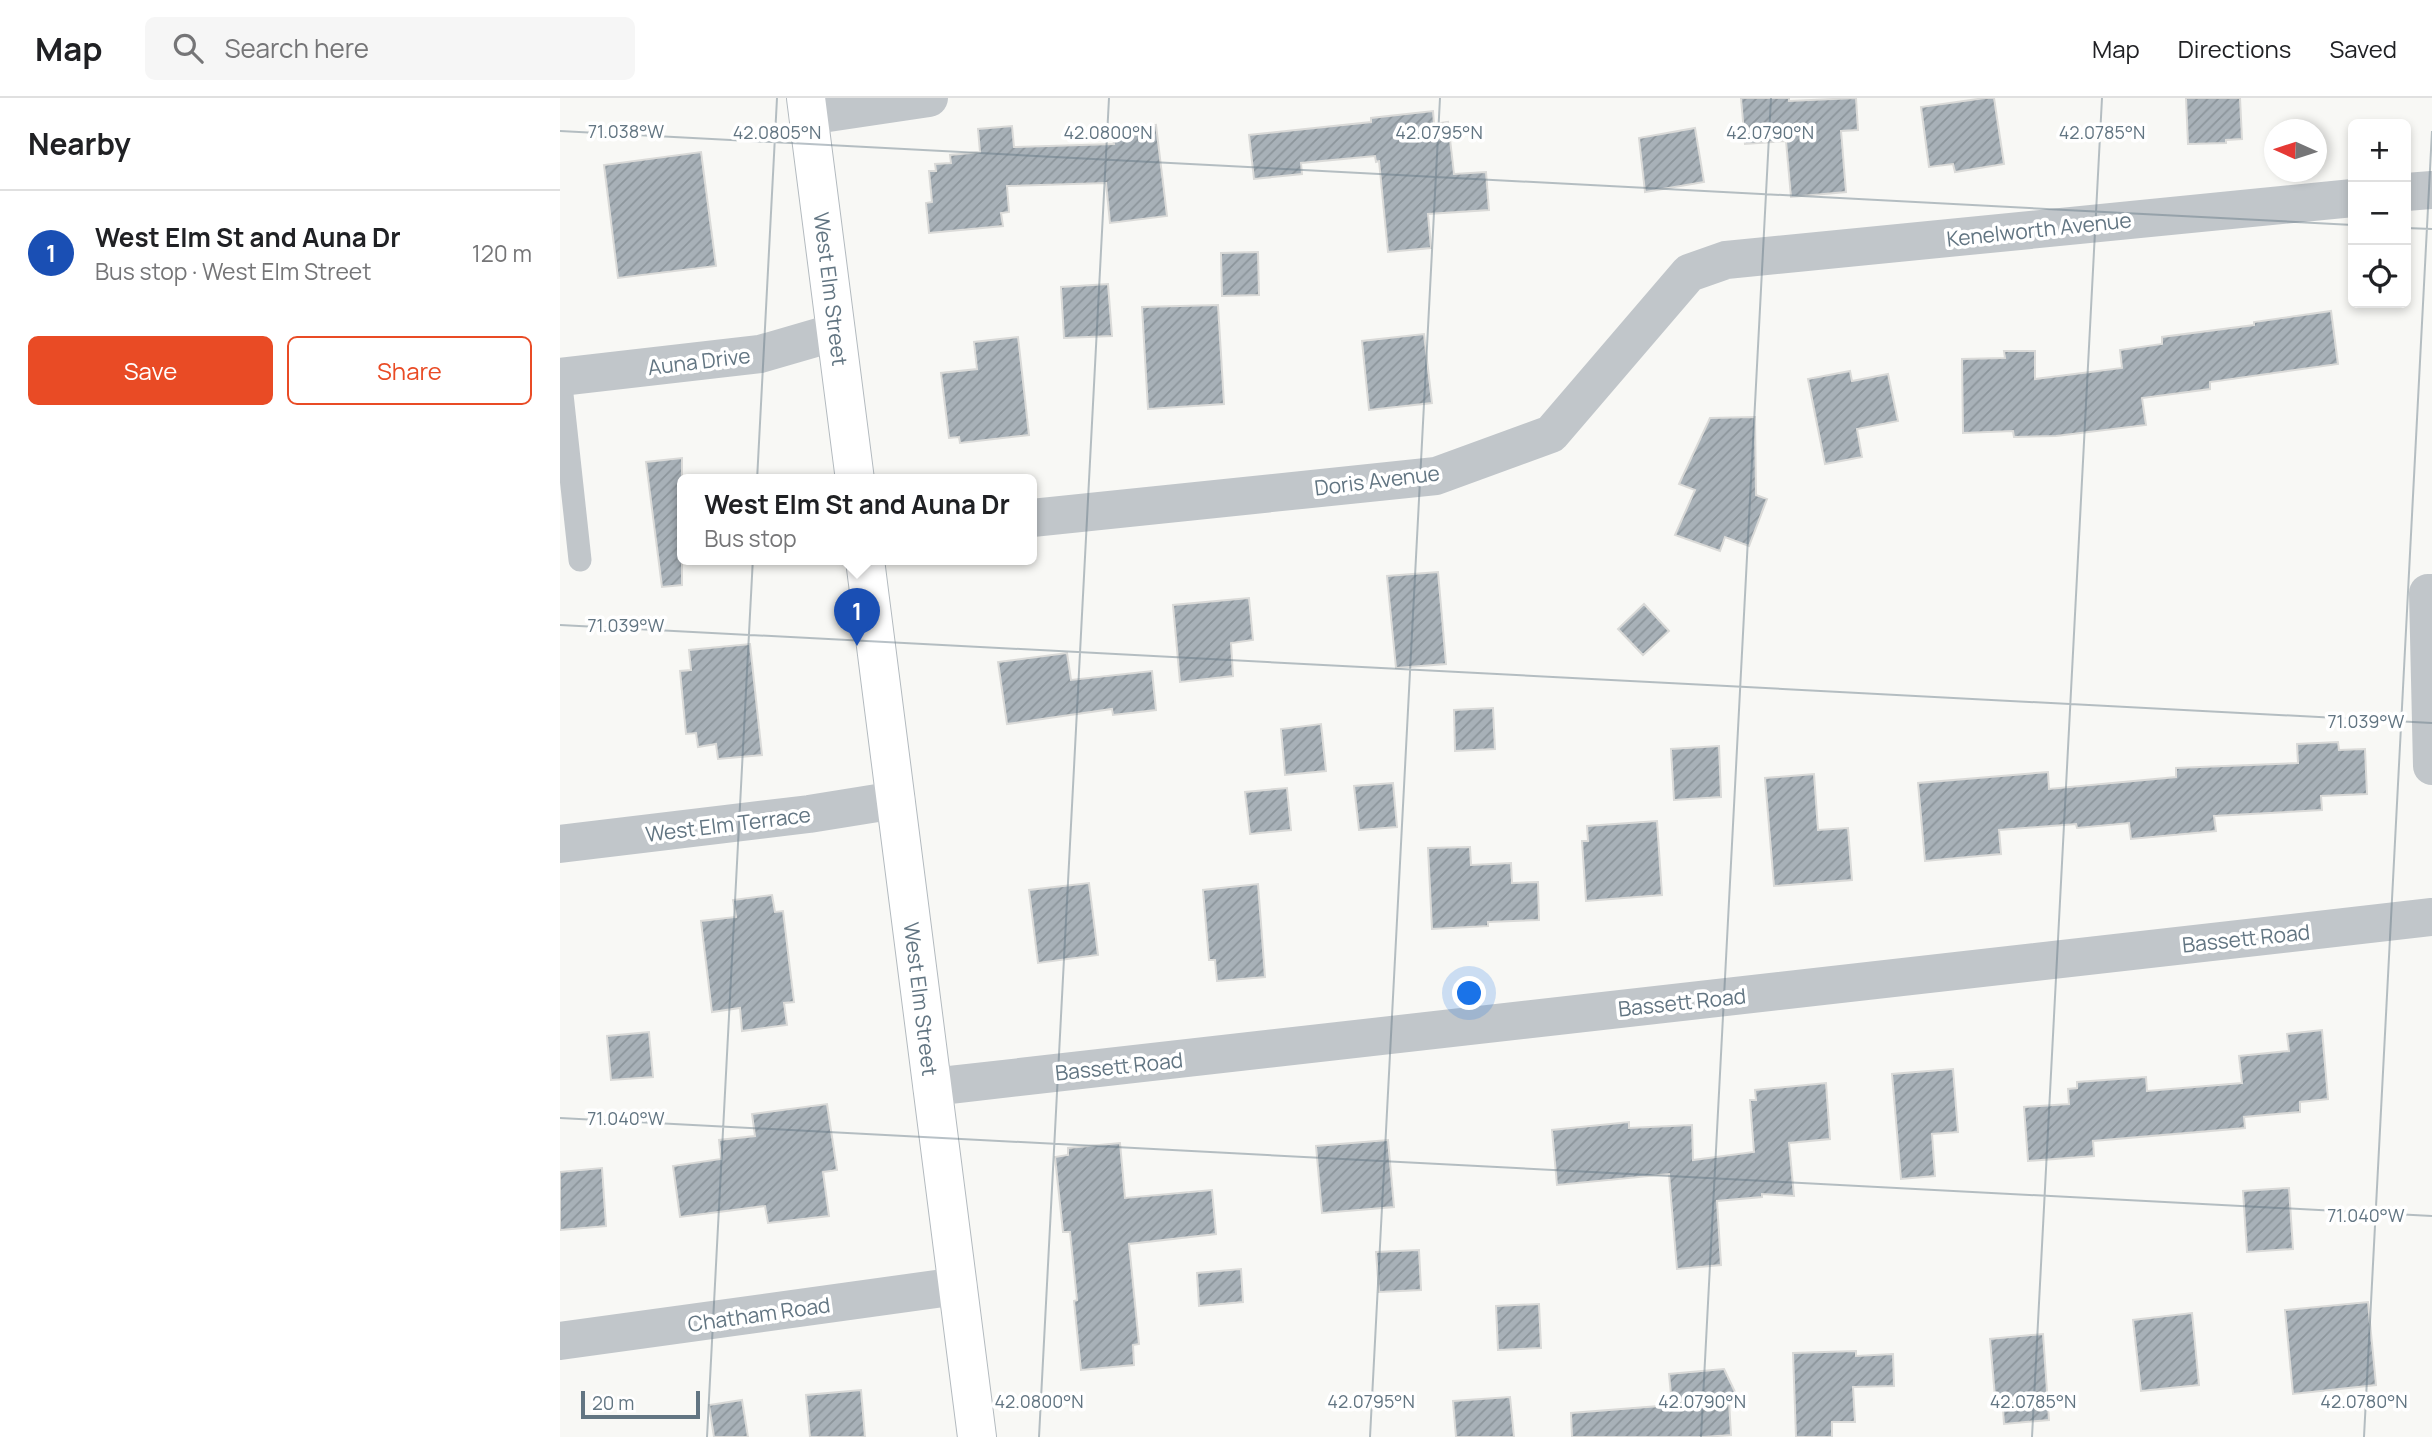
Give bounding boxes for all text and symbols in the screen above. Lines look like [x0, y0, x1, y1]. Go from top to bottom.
search box [145, 17, 635, 80]
text: Map [35, 26, 103, 71]
icon: search [169, 29, 207, 67]
text: Search here [225, 30, 369, 66]
text: Map [2092, 32, 2140, 65]
text: Directions [2178, 32, 2291, 65]
text: Saved [2329, 32, 2397, 65]
text: 71.038°W [588, 119, 664, 143]
north arrow [2264, 119, 2327, 182]
map controls [2348, 119, 2411, 308]
button: + [2348, 119, 2411, 182]
text: 42.0805°N [733, 120, 821, 144]
text: 42.0800°N [1063, 120, 1153, 144]
text: 42.0795°N [1395, 120, 1483, 144]
text: 42.0790°N [1726, 120, 1814, 144]
text: 42.0785°N [2059, 120, 2145, 144]
text: Nearby [28, 123, 131, 164]
button: − [2348, 182, 2411, 245]
street label: Kenelworth Avenue [1945, 205, 2133, 253]
street label: West Elm Street [808, 210, 854, 368]
text: West Elm St and Auna Dr [95, 219, 401, 255]
text: 1 [46, 237, 56, 269]
text: 120 m [472, 237, 532, 269]
button: locate [2348, 245, 2411, 308]
text: Bus stop · West Elm Street [95, 255, 372, 287]
button: Save [28, 336, 273, 405]
button: Share [287, 336, 532, 405]
street label: Auna Drive [646, 341, 752, 381]
street label: Doris Avenue [1313, 458, 1441, 502]
popup [677, 474, 1037, 565]
text: West Elm St and Auna Dr [704, 486, 1010, 522]
text: Bus stop [704, 522, 797, 554]
pin: 1 [834, 588, 880, 646]
text: 71.039°W [588, 613, 665, 637]
text: 71.039°W [2328, 709, 2405, 733]
street label: West Elm Terrace [644, 800, 812, 848]
street label: Bassett Road [2181, 917, 2311, 959]
street label: West Elm Street [898, 920, 944, 1078]
your location [1452, 976, 1486, 1010]
street label: Bassett Road [1617, 981, 1747, 1023]
street label: Bassett Road [1054, 1045, 1184, 1087]
text: 71.040°W [587, 1106, 665, 1130]
text: 71.040°W [2327, 1203, 2405, 1227]
street label: Chatham Road [686, 1290, 832, 1338]
scale bar [581, 1388, 700, 1420]
text: 42.0800°N [994, 1389, 1084, 1413]
text: 42.0795°N [1327, 1389, 1415, 1413]
text: 42.0790°N [1658, 1389, 1746, 1413]
text: 42.0785°N [1990, 1389, 2076, 1413]
text: 42.0780°N [2320, 1389, 2408, 1413]
text: 20 m [592, 1390, 634, 1416]

